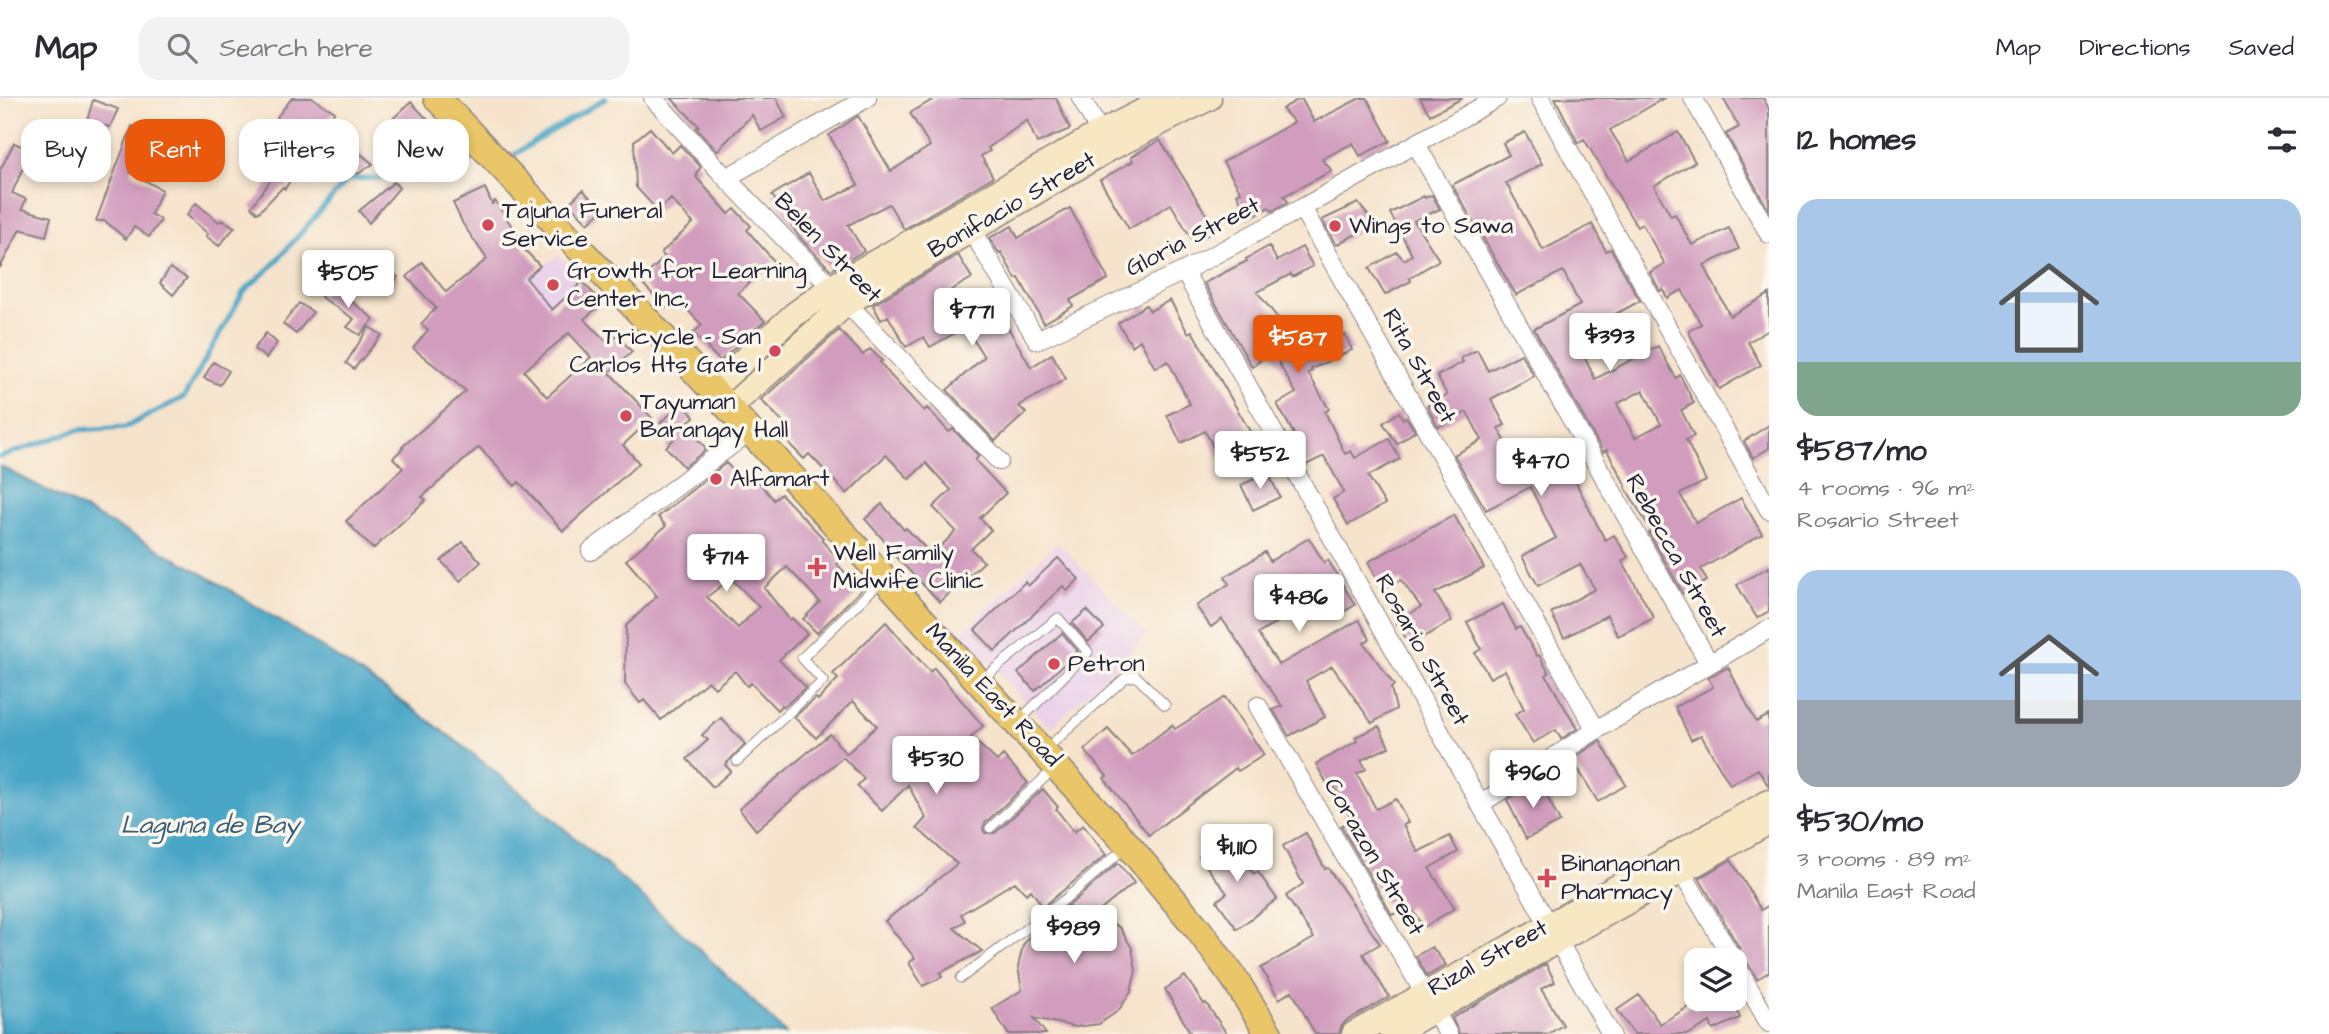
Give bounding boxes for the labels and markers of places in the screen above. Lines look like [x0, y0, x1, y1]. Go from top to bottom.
place label: Tajuna Funeral Service [502, 194, 662, 256]
place label: Wings to Sawa [1349, 209, 1513, 244]
marker: Tajuna Funeral Service [480, 217, 496, 233]
marker: Wings to Sawa [1327, 218, 1343, 234]
pin: $505 [307, 250, 389, 310]
place label: Growth for Learning Center Inc, [567, 254, 807, 316]
marker: Growth for Learning Center Inc, [545, 277, 561, 293]
pin: $771 [931, 288, 1013, 348]
pin: $393 [1569, 314, 1651, 373]
pin: $587 [1257, 316, 1339, 375]
place label: Tricycle - San Carlos Hts Gate 1 [570, 320, 761, 382]
marker: Tricycle - San Carlos Hts Gate 1 [767, 343, 783, 359]
place label: Tayuman Barangay Hall [640, 385, 788, 448]
marker: Tayuman Barangay Hall [618, 408, 634, 424]
pin: $552 [1219, 432, 1301, 491]
pin: $470 [1500, 438, 1582, 498]
place label: Alfamart [730, 462, 830, 496]
marker: Alfamart [708, 471, 724, 487]
pin: $714 [685, 534, 767, 594]
place label: Well Family Midwife Clinic [833, 536, 984, 598]
marker: Well Family Midwife Clinic [807, 557, 827, 577]
pin: $486 [1258, 574, 1340, 634]
place label: Petron [1068, 647, 1145, 681]
marker: Petron [1046, 656, 1062, 672]
pin: $530 [895, 736, 977, 796]
pin: $960 [1492, 750, 1574, 810]
pin: $1,110 [1180, 824, 1294, 884]
place label: Binangonan Pharmacy [1561, 847, 1680, 910]
marker: Binangonan Pharmacy [1539, 870, 1555, 886]
pin: $989 [1033, 906, 1115, 965]

